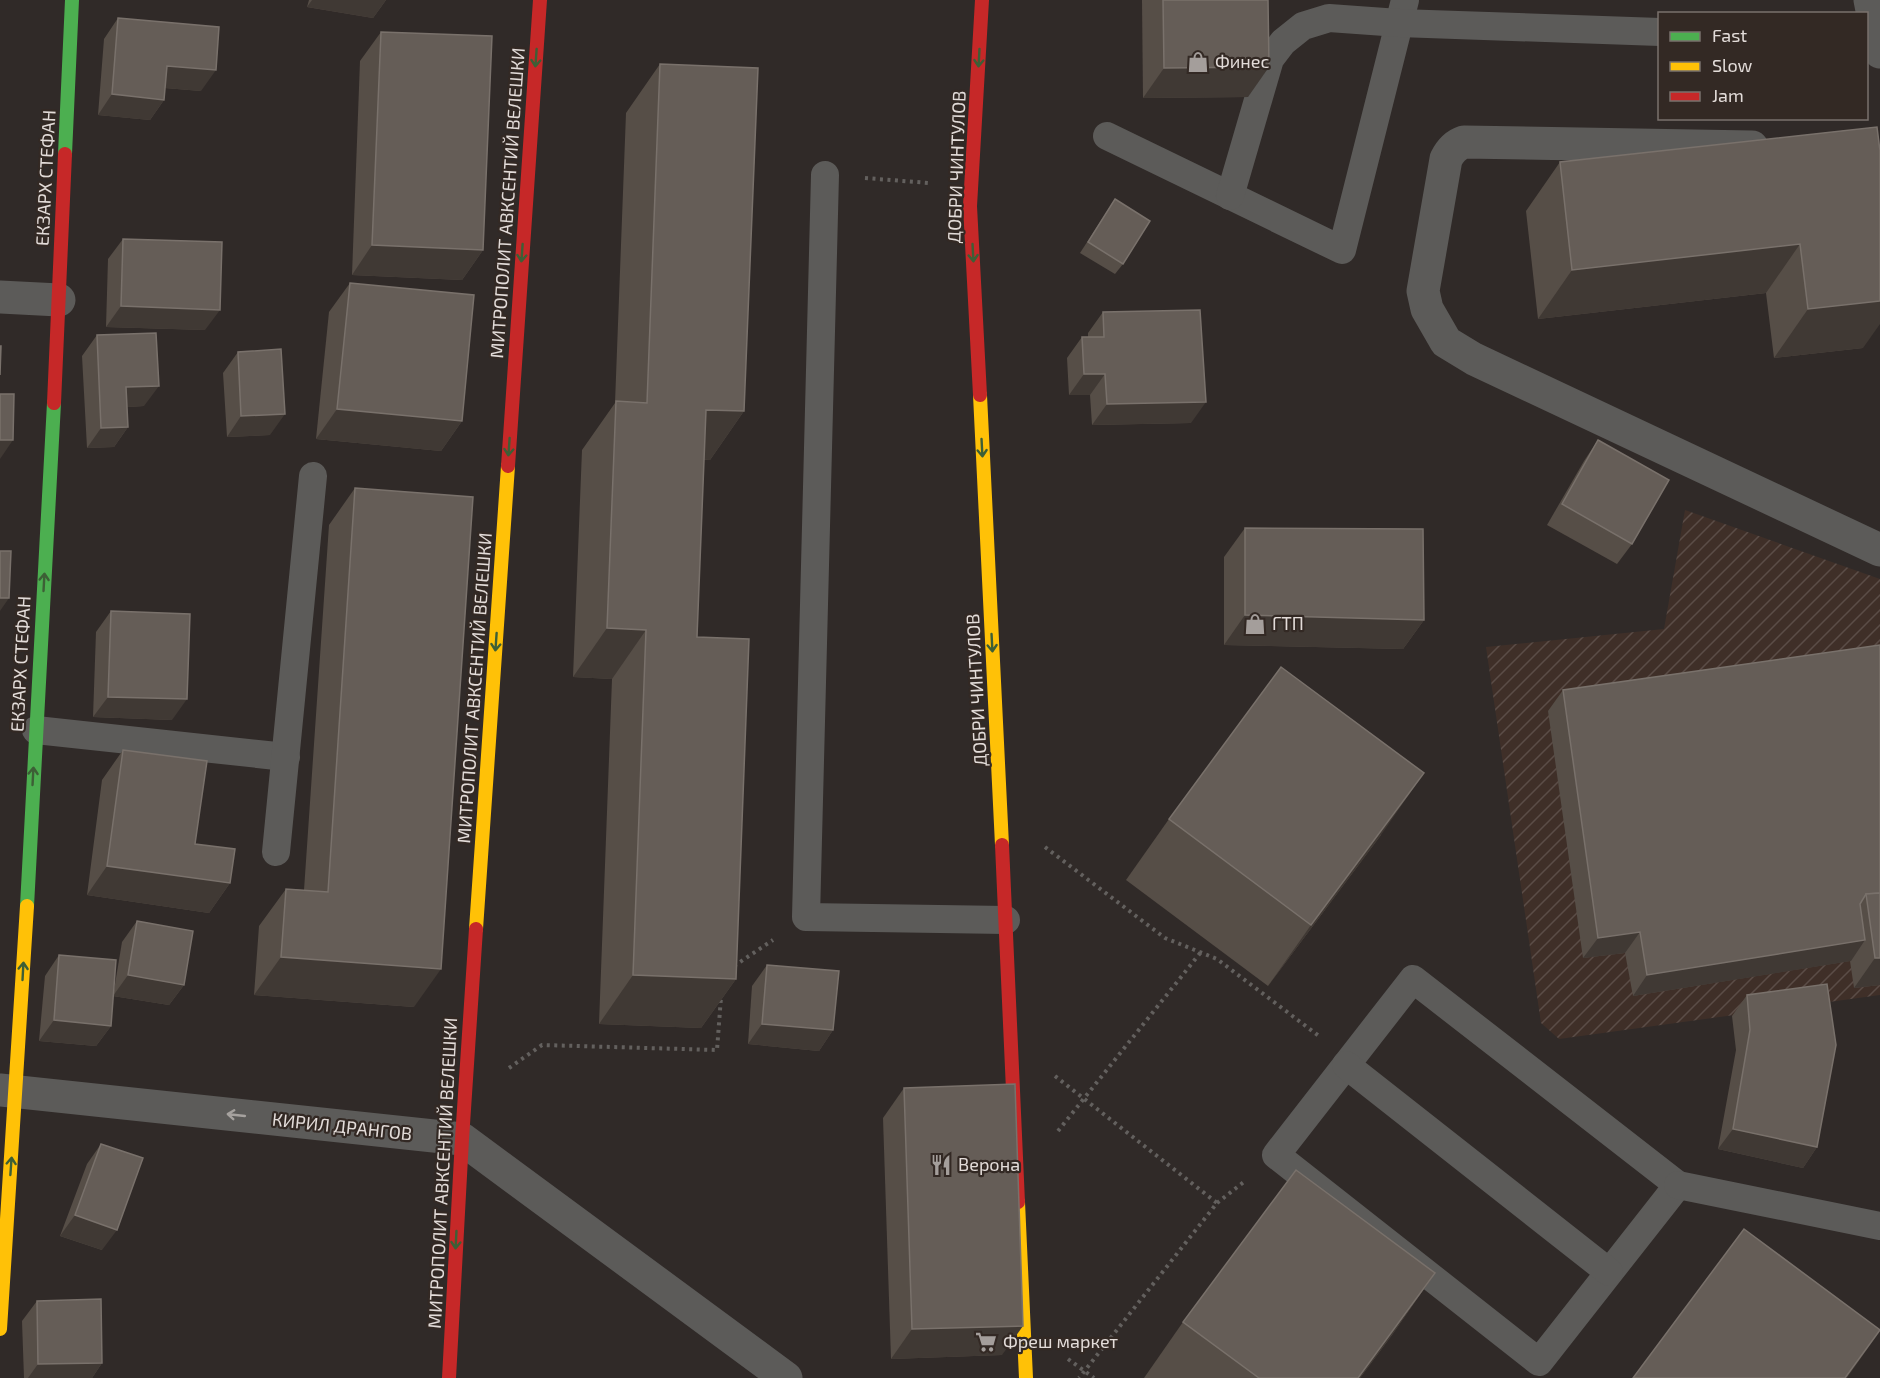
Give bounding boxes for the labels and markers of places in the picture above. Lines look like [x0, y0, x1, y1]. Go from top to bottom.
shop icon: Финес [1186, 50, 1210, 74]
place label: Финес [1215, 50, 1270, 72]
shop icon: ГТП [1243, 612, 1267, 636]
place label: ГТП [1272, 612, 1304, 634]
restaurant icon: Верона [929, 1153, 953, 1177]
place label: Верона [958, 1153, 1020, 1175]
supermarket icon: Фреш маркет [974, 1330, 998, 1354]
place label: Фреш маркет [1003, 1330, 1118, 1352]

